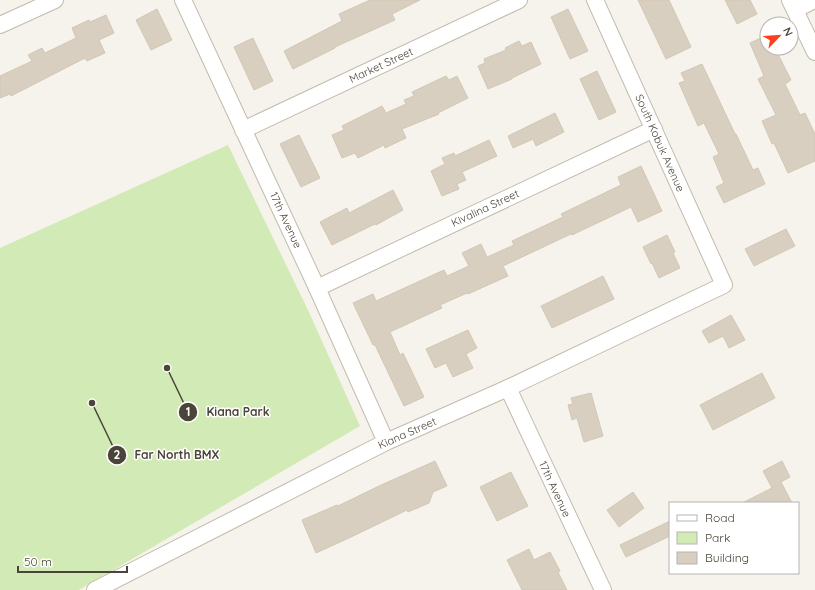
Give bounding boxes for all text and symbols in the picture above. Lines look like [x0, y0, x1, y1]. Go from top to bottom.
north arrow [759, 16, 799, 56]
text: N [780, 25, 796, 38]
street label: Market Street [347, 44, 415, 86]
street label: South Kobuk Avenue [632, 92, 688, 194]
street label: Kivalina Street [449, 186, 521, 230]
street label: 17th Avenue [267, 190, 305, 250]
callout: Kiana Park [178, 400, 277, 424]
text: 1 [186, 404, 190, 419]
text: Kiana Park [206, 404, 270, 419]
street label: Kiana Street [376, 414, 439, 452]
callout: Far North BMX [107, 443, 228, 467]
text: 2 [114, 447, 121, 462]
text: Far North BMX [135, 447, 220, 462]
street label: 17th Avenue [536, 459, 574, 519]
legend [669, 502, 799, 574]
text: Road [705, 510, 735, 525]
text: Park [705, 530, 730, 545]
scale bar [18, 548, 127, 574]
text: Building [705, 550, 749, 565]
text: 50 m [24, 554, 52, 569]

